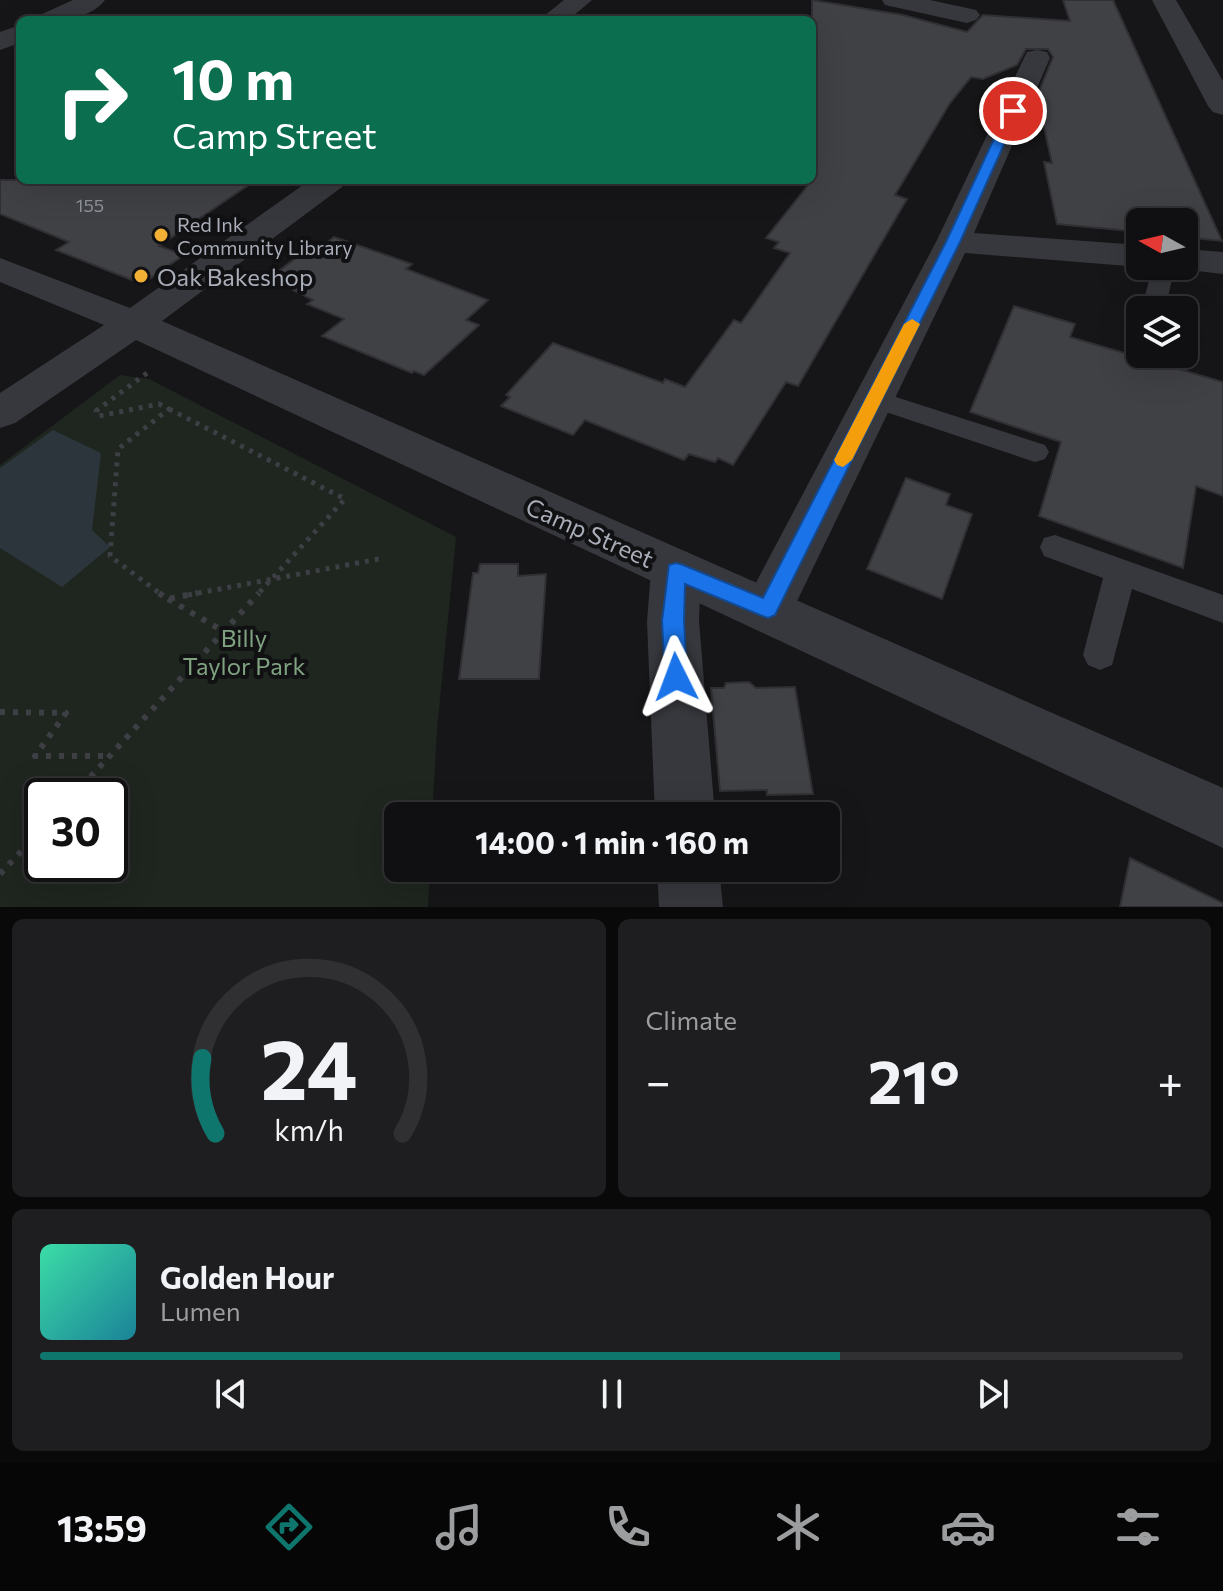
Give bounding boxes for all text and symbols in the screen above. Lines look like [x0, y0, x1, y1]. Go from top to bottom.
text: 10 m [172, 43, 294, 112]
icon: right [40, 48, 144, 152]
pin [979, 77, 1047, 145]
icon: arrive [991, 89, 1035, 133]
text: Camp Street [172, 112, 377, 156]
house number: 155 [76, 194, 104, 216]
north arrow [1126, 208, 1198, 280]
map controls [1126, 208, 1198, 368]
place label: Red Ink Community Library [177, 212, 353, 259]
marker: Red Ink Community Library [152, 226, 170, 244]
place label: Oak Bakeshop [157, 262, 313, 291]
marker: Oak Bakeshop [132, 267, 150, 285]
button: layers [1126, 296, 1198, 368]
street label: Camp Street [522, 491, 658, 573]
park label: Billy Taylor Park [183, 623, 305, 680]
position arrow [634, 635, 718, 719]
speed limit sign: 30 [24, 778, 128, 882]
text: 14:00 · 1 min · 160 m [475, 823, 749, 860]
text: Climate [646, 1004, 737, 1035]
text: 24 [260, 1015, 357, 1117]
text: 21° [868, 1043, 960, 1116]
text: − [646, 1053, 671, 1107]
text: + [1157, 1053, 1183, 1107]
text: km/h [274, 1112, 344, 1147]
text: Golden Hour [160, 1258, 334, 1295]
text: Lumen [160, 1295, 241, 1326]
icon: previous [209, 1372, 253, 1416]
icon: pause [590, 1372, 634, 1416]
icon: next [971, 1372, 1015, 1416]
icon: directions [261, 1499, 317, 1555]
icon: music [431, 1499, 487, 1555]
icon: phone [600, 1499, 656, 1555]
icon: climate [770, 1499, 826, 1555]
icon: car [940, 1499, 996, 1555]
icon: filters [1110, 1499, 1166, 1555]
text: 13:59 [57, 1505, 147, 1549]

